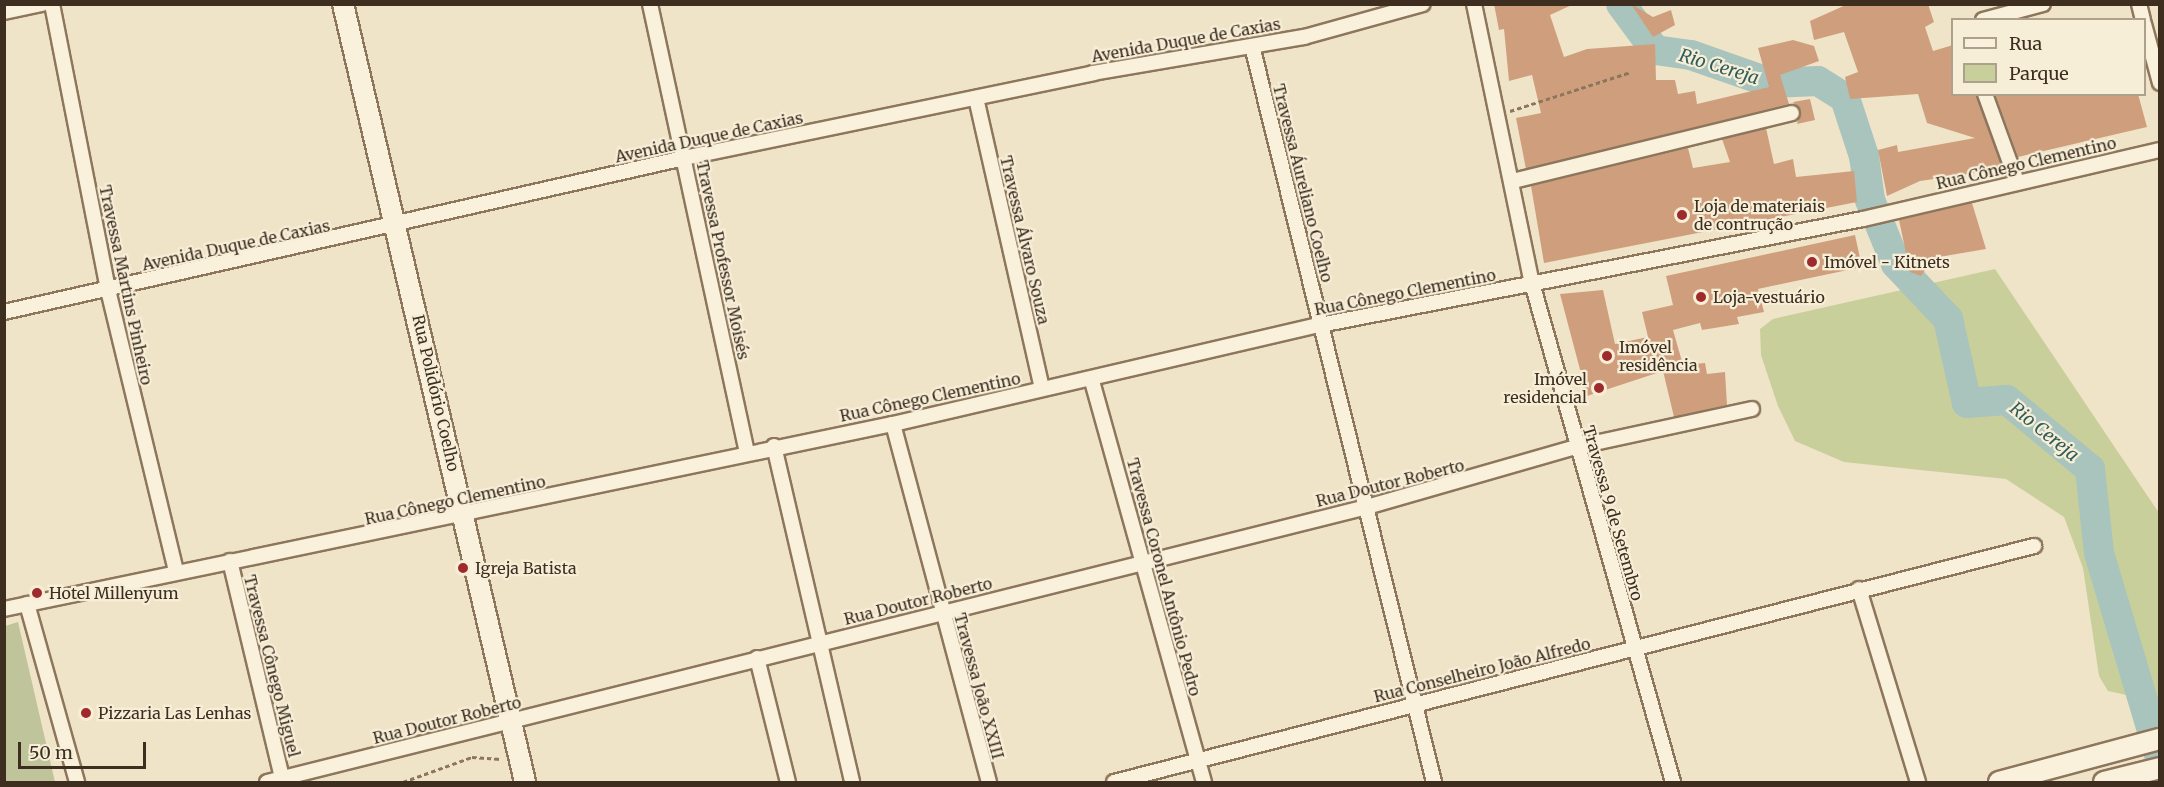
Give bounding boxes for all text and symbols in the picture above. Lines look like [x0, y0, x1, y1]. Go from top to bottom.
street label: Avenida Duque de Caxias [1090, 14, 1282, 66]
legend [1951, 18, 2146, 96]
text: Rua [2009, 32, 2042, 55]
water label: Rio Cereja [1676, 45, 1762, 89]
text: Parque [2009, 62, 2069, 85]
street label: Travessa Áureliano Coelho [1269, 82, 1337, 284]
street label: Avenida Duque de Caxias [613, 108, 805, 166]
street label: Rua Cônego Clementino [1934, 133, 2118, 193]
street label: Travessa Álvaro Souza [996, 154, 1054, 326]
street label: Travessa Professor Moisés [692, 159, 754, 361]
street label: Travessa Martins Pinheiro [95, 183, 157, 387]
place label: Loja de materiais de contrução [1694, 196, 1825, 234]
marker: Loja de materiais de contrução [1675, 208, 1689, 222]
street label: Avenida Duque de Caxias [140, 216, 332, 274]
place label: Imóvel - Kitnets [1824, 252, 1950, 272]
marker: Imóvel - Kitnets [1805, 255, 1819, 269]
street label: Rua Cônego Clementino [1313, 265, 1497, 319]
place label: Loja-vestuário [1713, 287, 1825, 307]
marker: Loja-vestuário [1694, 290, 1708, 304]
street label: Rua Polidório Coelho [409, 313, 463, 473]
place label: Imóvel residência [1619, 337, 1698, 375]
marker: Imóvel residência [1600, 349, 1614, 363]
street label: Rua Cônego Clementino [838, 368, 1022, 426]
place label: Imóvel residencial [1503, 369, 1587, 407]
marker: Imóvel residencial [1592, 381, 1606, 395]
water label: Rio Cereja [2005, 398, 2083, 466]
street label: Travessa 9 de Setembro [1579, 423, 1647, 603]
street label: Rua Doutor Roberto [1314, 455, 1466, 511]
street label: Travessa Coronel Antônio Pedro [1123, 456, 1205, 698]
street label: Rua Cônego Clementino [363, 471, 547, 529]
place label: Igreja Batista [475, 558, 577, 578]
marker: Igreja Batista [456, 561, 470, 575]
street label: Travessa Cônego Miguel [240, 573, 304, 759]
street label: Rua Doutor Roberto [842, 573, 994, 629]
place label: Hotel Millenyum [49, 583, 179, 603]
marker: Hotel Millenyum [30, 586, 44, 600]
street label: Travessa João XXIII [950, 611, 1008, 761]
street label: Rua Conselheiro João Alfredo [1372, 634, 1592, 706]
street label: Rua Doutor Roberto [371, 692, 523, 748]
place label: Pizzaria Las Lenhas [98, 703, 251, 723]
marker: Pizzaria Las Lenhas [79, 706, 93, 720]
scale bar [21, 730, 148, 768]
text: 50 m [29, 741, 73, 764]

